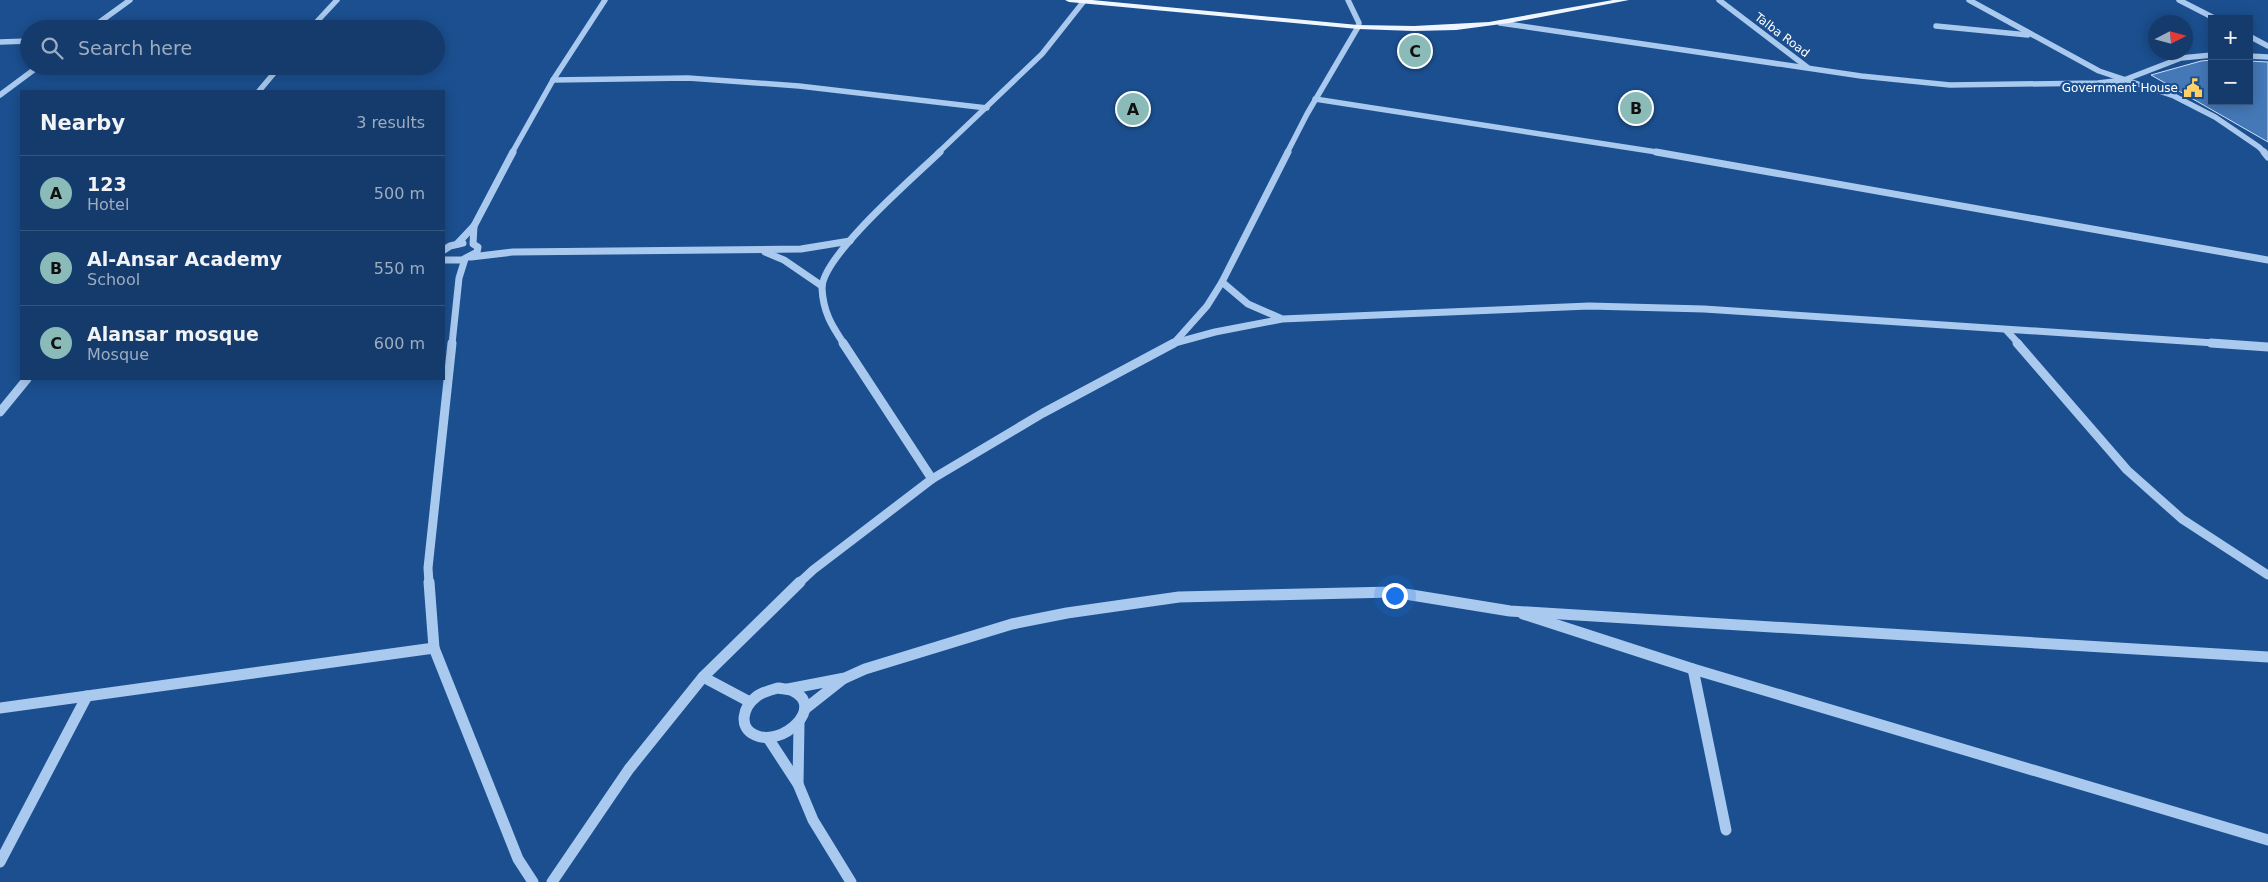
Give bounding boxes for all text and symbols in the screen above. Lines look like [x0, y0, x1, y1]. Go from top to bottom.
street label: Talba Road [1751, 9, 1812, 60]
north arrow [2148, 15, 2193, 60]
map controls [2208, 15, 2253, 105]
button: + [2208, 15, 2253, 60]
search box [20, 20, 445, 75]
pin: C [1399, 32, 1431, 70]
icon: search [38, 34, 66, 62]
text: Search here [78, 37, 192, 59]
button: − [2208, 60, 2253, 105]
public building icon: Government House [2182, 77, 2204, 99]
place label: Government House [2062, 81, 2178, 95]
pin: B [1620, 89, 1652, 127]
pin: A [1117, 90, 1149, 128]
text: Nearby [40, 111, 125, 135]
text: 3 results [356, 113, 425, 132]
text: 123 [87, 173, 127, 195]
text: A [50, 184, 62, 203]
text: 500 m [374, 184, 425, 203]
text: Hotel [87, 195, 129, 214]
text: Al-Ansar Academy [87, 248, 282, 270]
text: B [50, 259, 62, 278]
text: 550 m [374, 259, 425, 278]
text: School [87, 270, 140, 289]
text: Alansar mosque [87, 323, 259, 345]
text: C [50, 334, 62, 353]
text: 600 m [374, 334, 425, 353]
text: Mosque [87, 345, 149, 364]
your location [1382, 583, 1408, 609]

